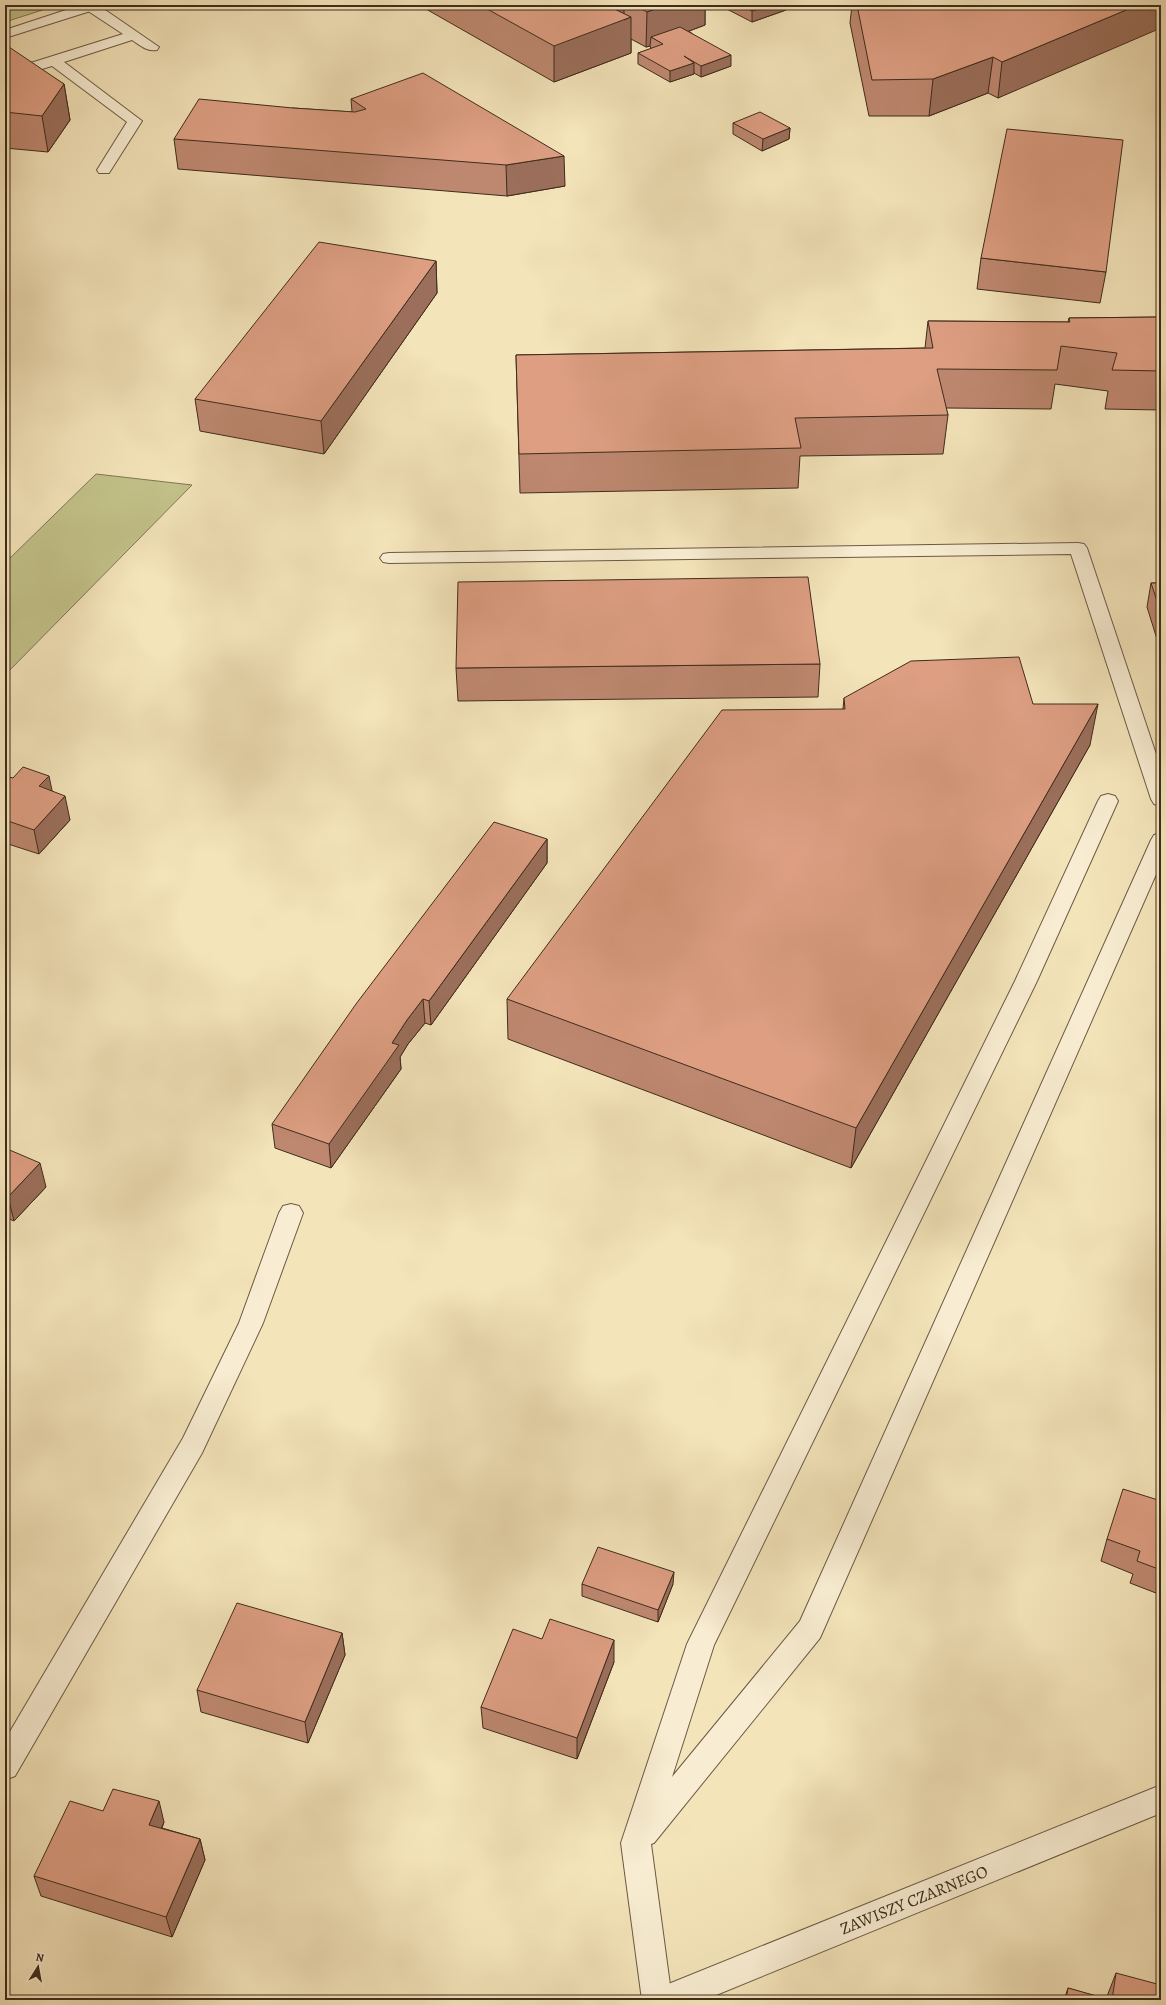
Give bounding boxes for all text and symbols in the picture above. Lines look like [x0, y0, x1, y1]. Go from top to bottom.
street label: ZAWISZY CZARNEGO [837, 1860, 992, 1940]
north arrow [18, 1947, 58, 1987]
text: N [34, 1950, 45, 1966]

